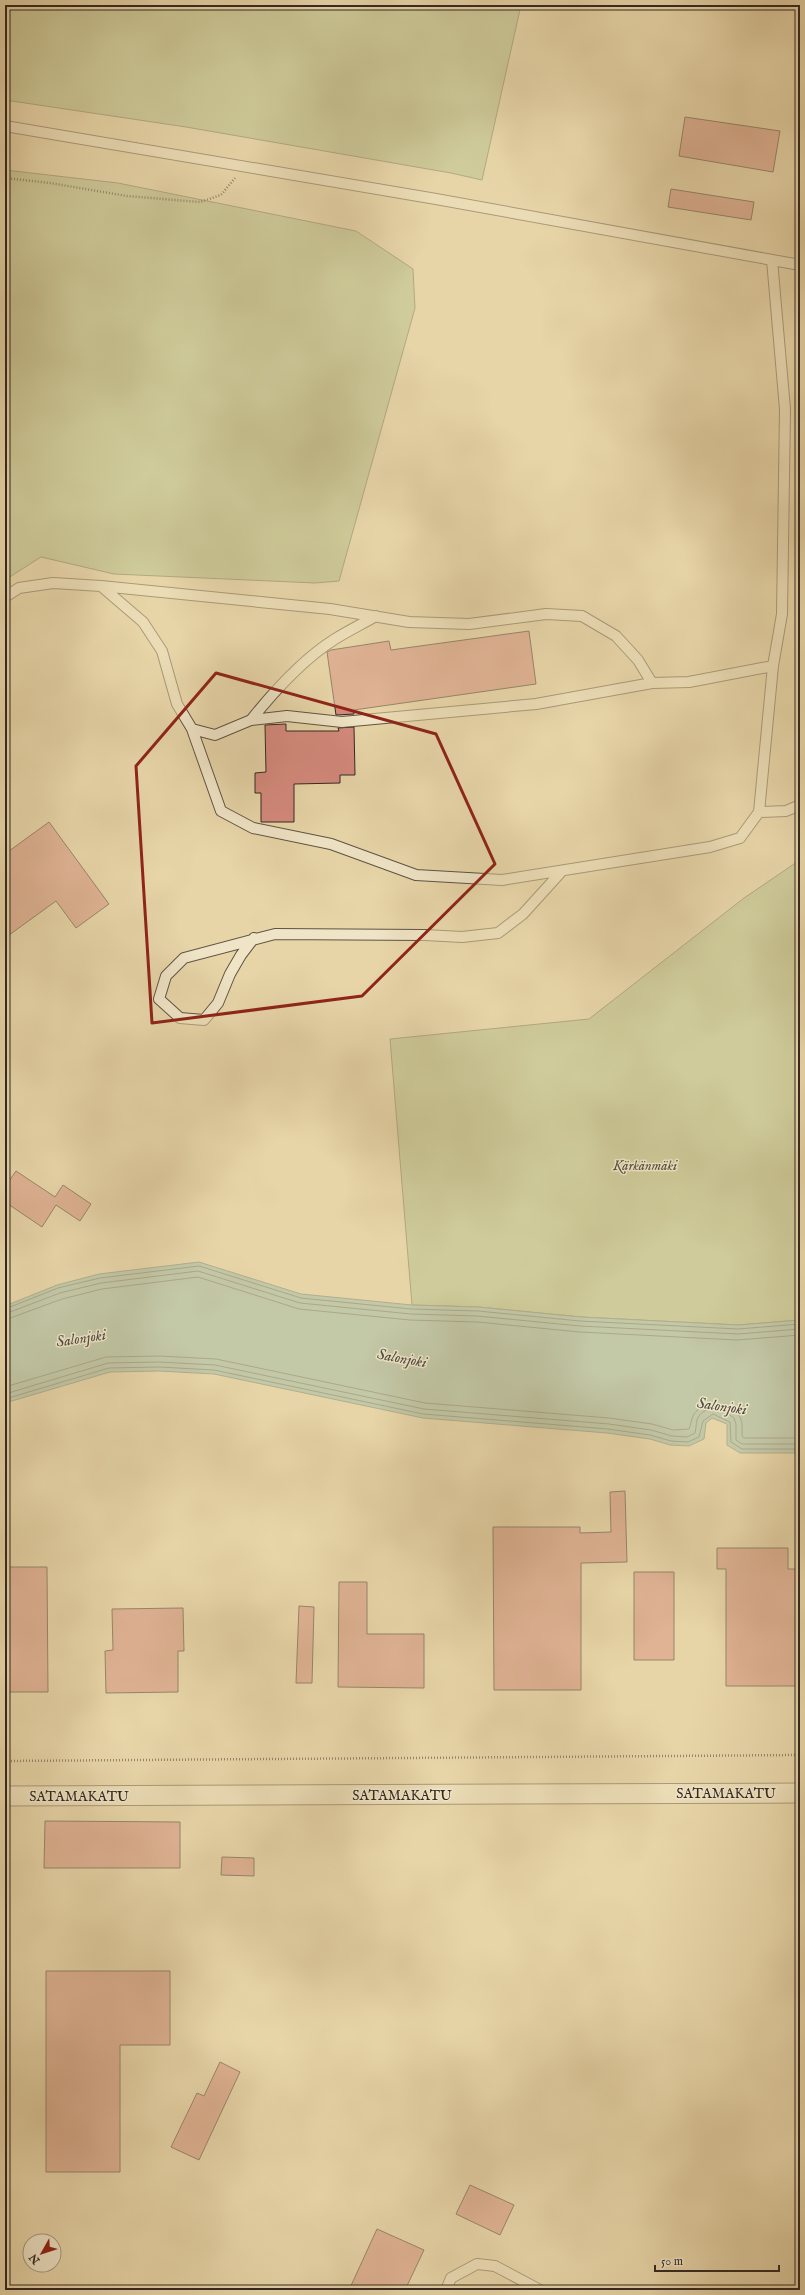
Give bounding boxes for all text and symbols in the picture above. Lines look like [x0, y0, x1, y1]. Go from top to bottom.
park label: Kärkänmäki [612, 1157, 678, 1175]
water label: Salonjoki [55, 1325, 109, 1352]
water label: Salonjoki [376, 1345, 430, 1372]
water label: Salonjoki [696, 1394, 750, 1420]
street label: SATAMAKATU [676, 1785, 776, 1803]
street label: SATAMAKATU [352, 1787, 452, 1805]
street label: SATAMAKATU [29, 1788, 129, 1806]
north arrow [22, 2233, 62, 2273]
scale bar [655, 2247, 779, 2273]
text: N [26, 2250, 44, 2268]
text: 50 m [661, 2254, 683, 2269]

